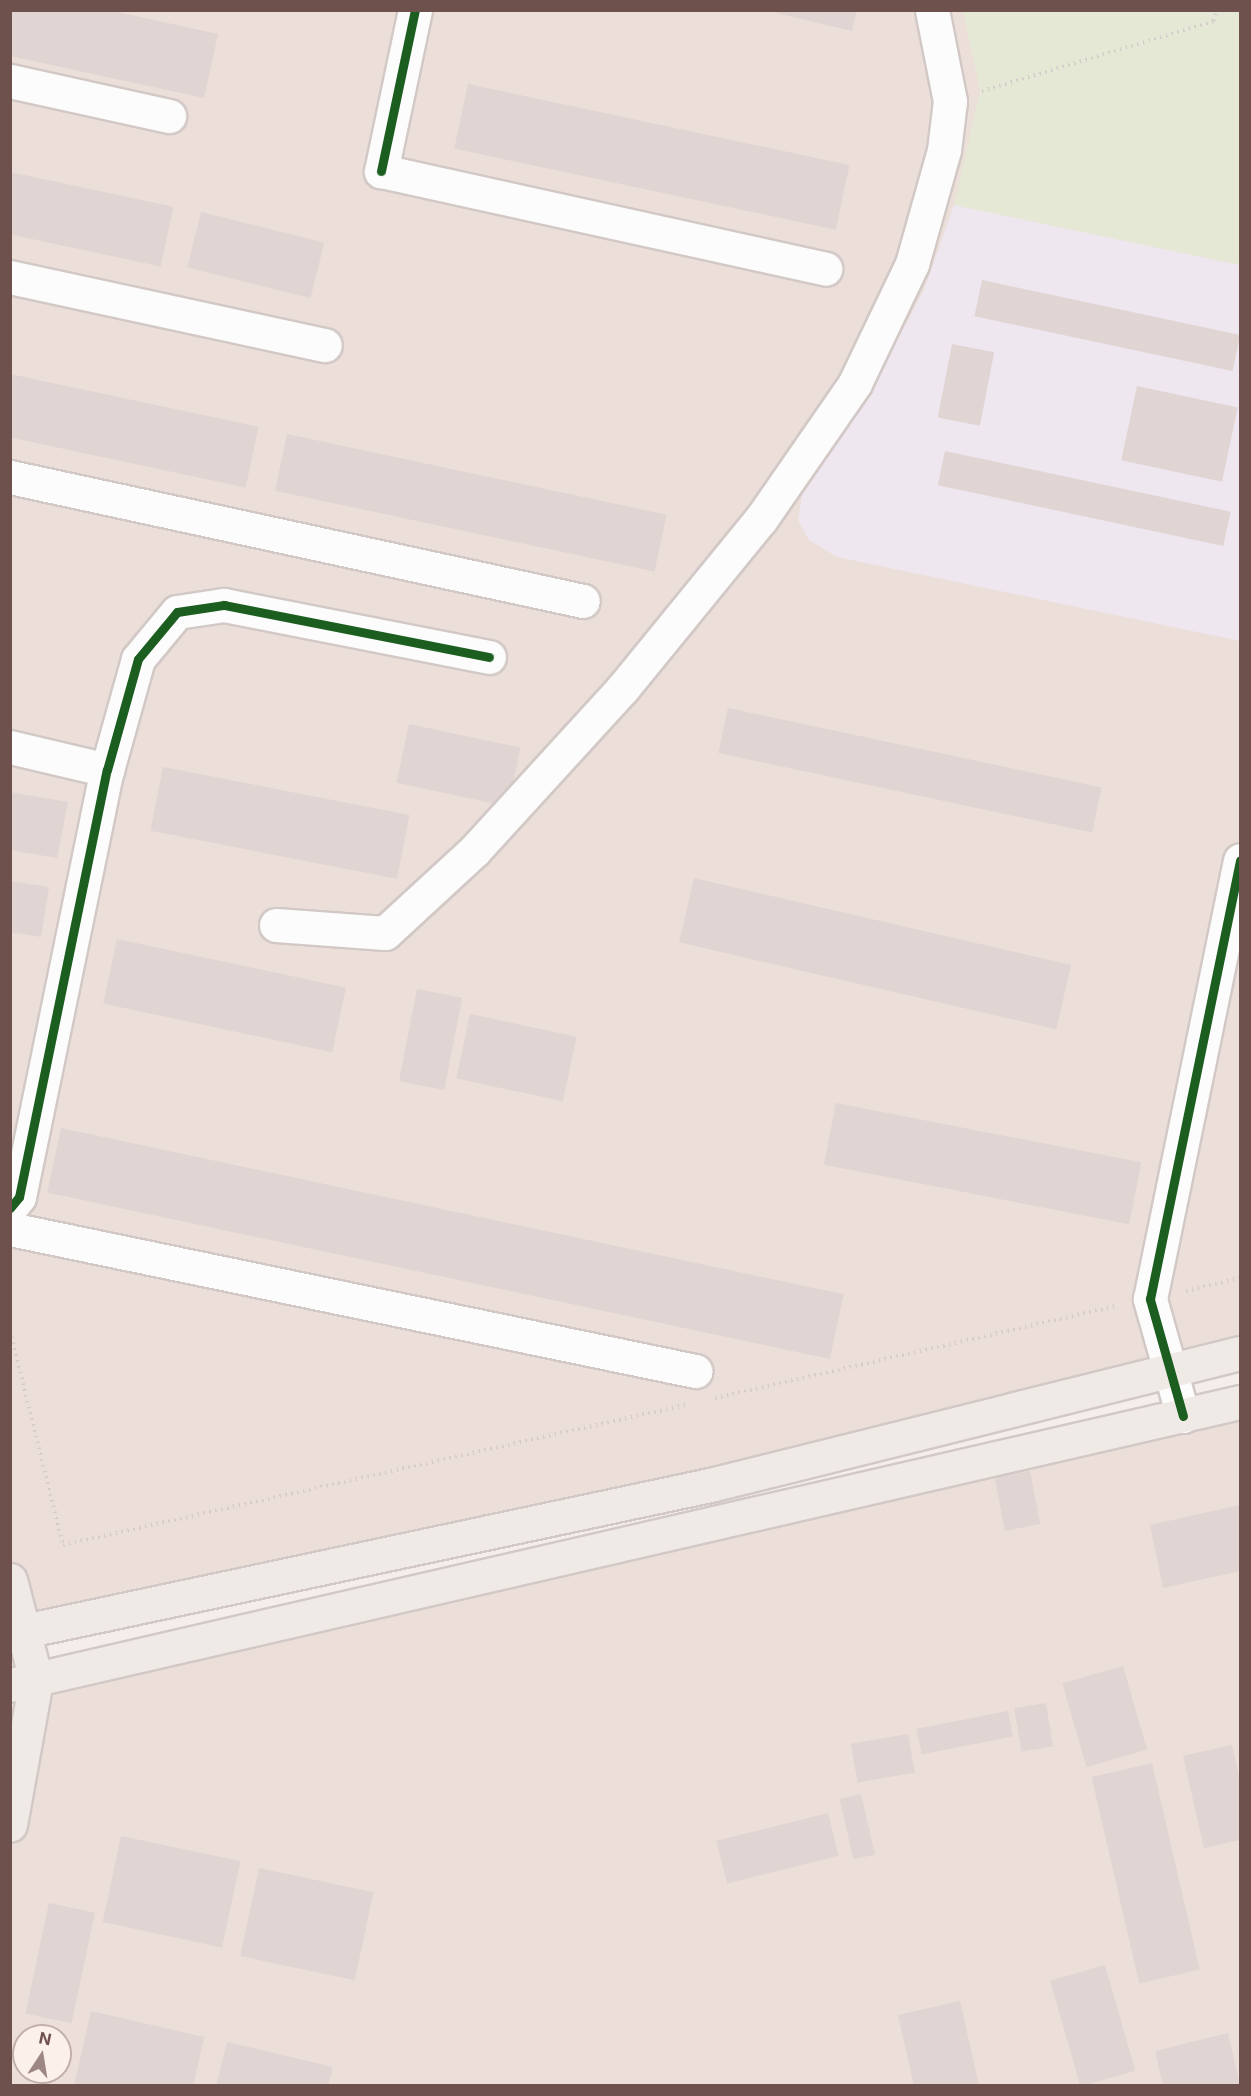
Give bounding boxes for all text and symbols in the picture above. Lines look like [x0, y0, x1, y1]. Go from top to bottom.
north arrow [12, 2024, 72, 2084]
text: N [37, 2027, 53, 2049]

